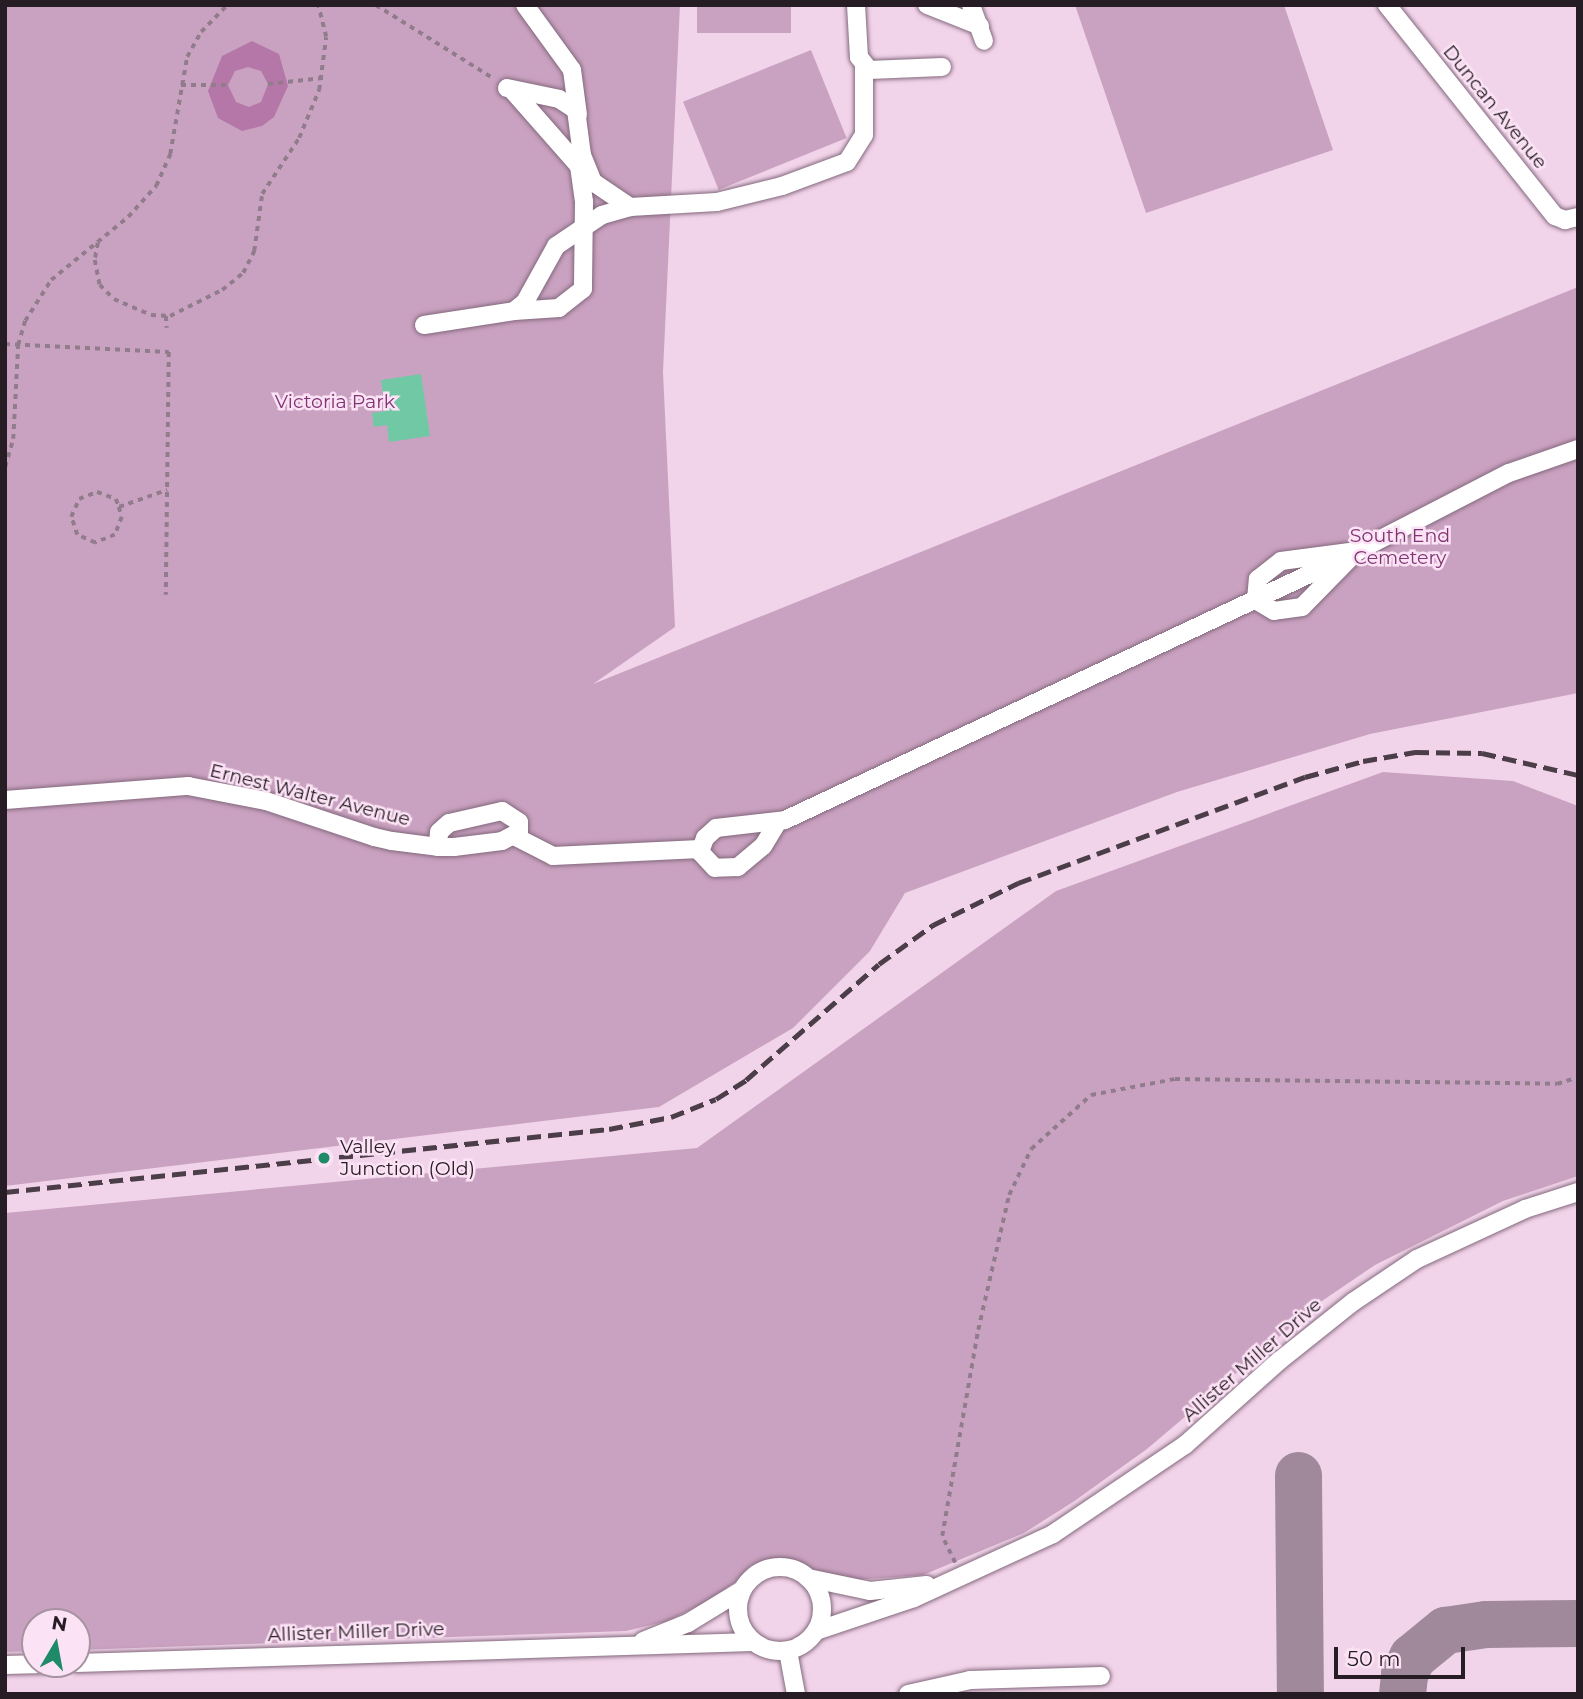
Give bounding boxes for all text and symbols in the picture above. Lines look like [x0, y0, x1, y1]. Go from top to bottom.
street label: Duncan Avenue [1438, 40, 1552, 174]
park label: Victoria Park [275, 391, 395, 413]
park label: South End Cemetery [1350, 525, 1450, 569]
street label: Ernest Walter Avenue [207, 759, 413, 831]
place label: Valley Junction (Old) [340, 1136, 475, 1180]
marker: Valley Junction (Old) [314, 1148, 334, 1168]
street label: Allister Miller Drive [1178, 1293, 1326, 1427]
north arrow [21, 1608, 91, 1678]
text: N [50, 1611, 69, 1636]
street label: Allister Miller Drive [267, 1618, 445, 1646]
scale bar [1338, 1632, 1469, 1676]
text: 50 m [1347, 1646, 1401, 1671]

